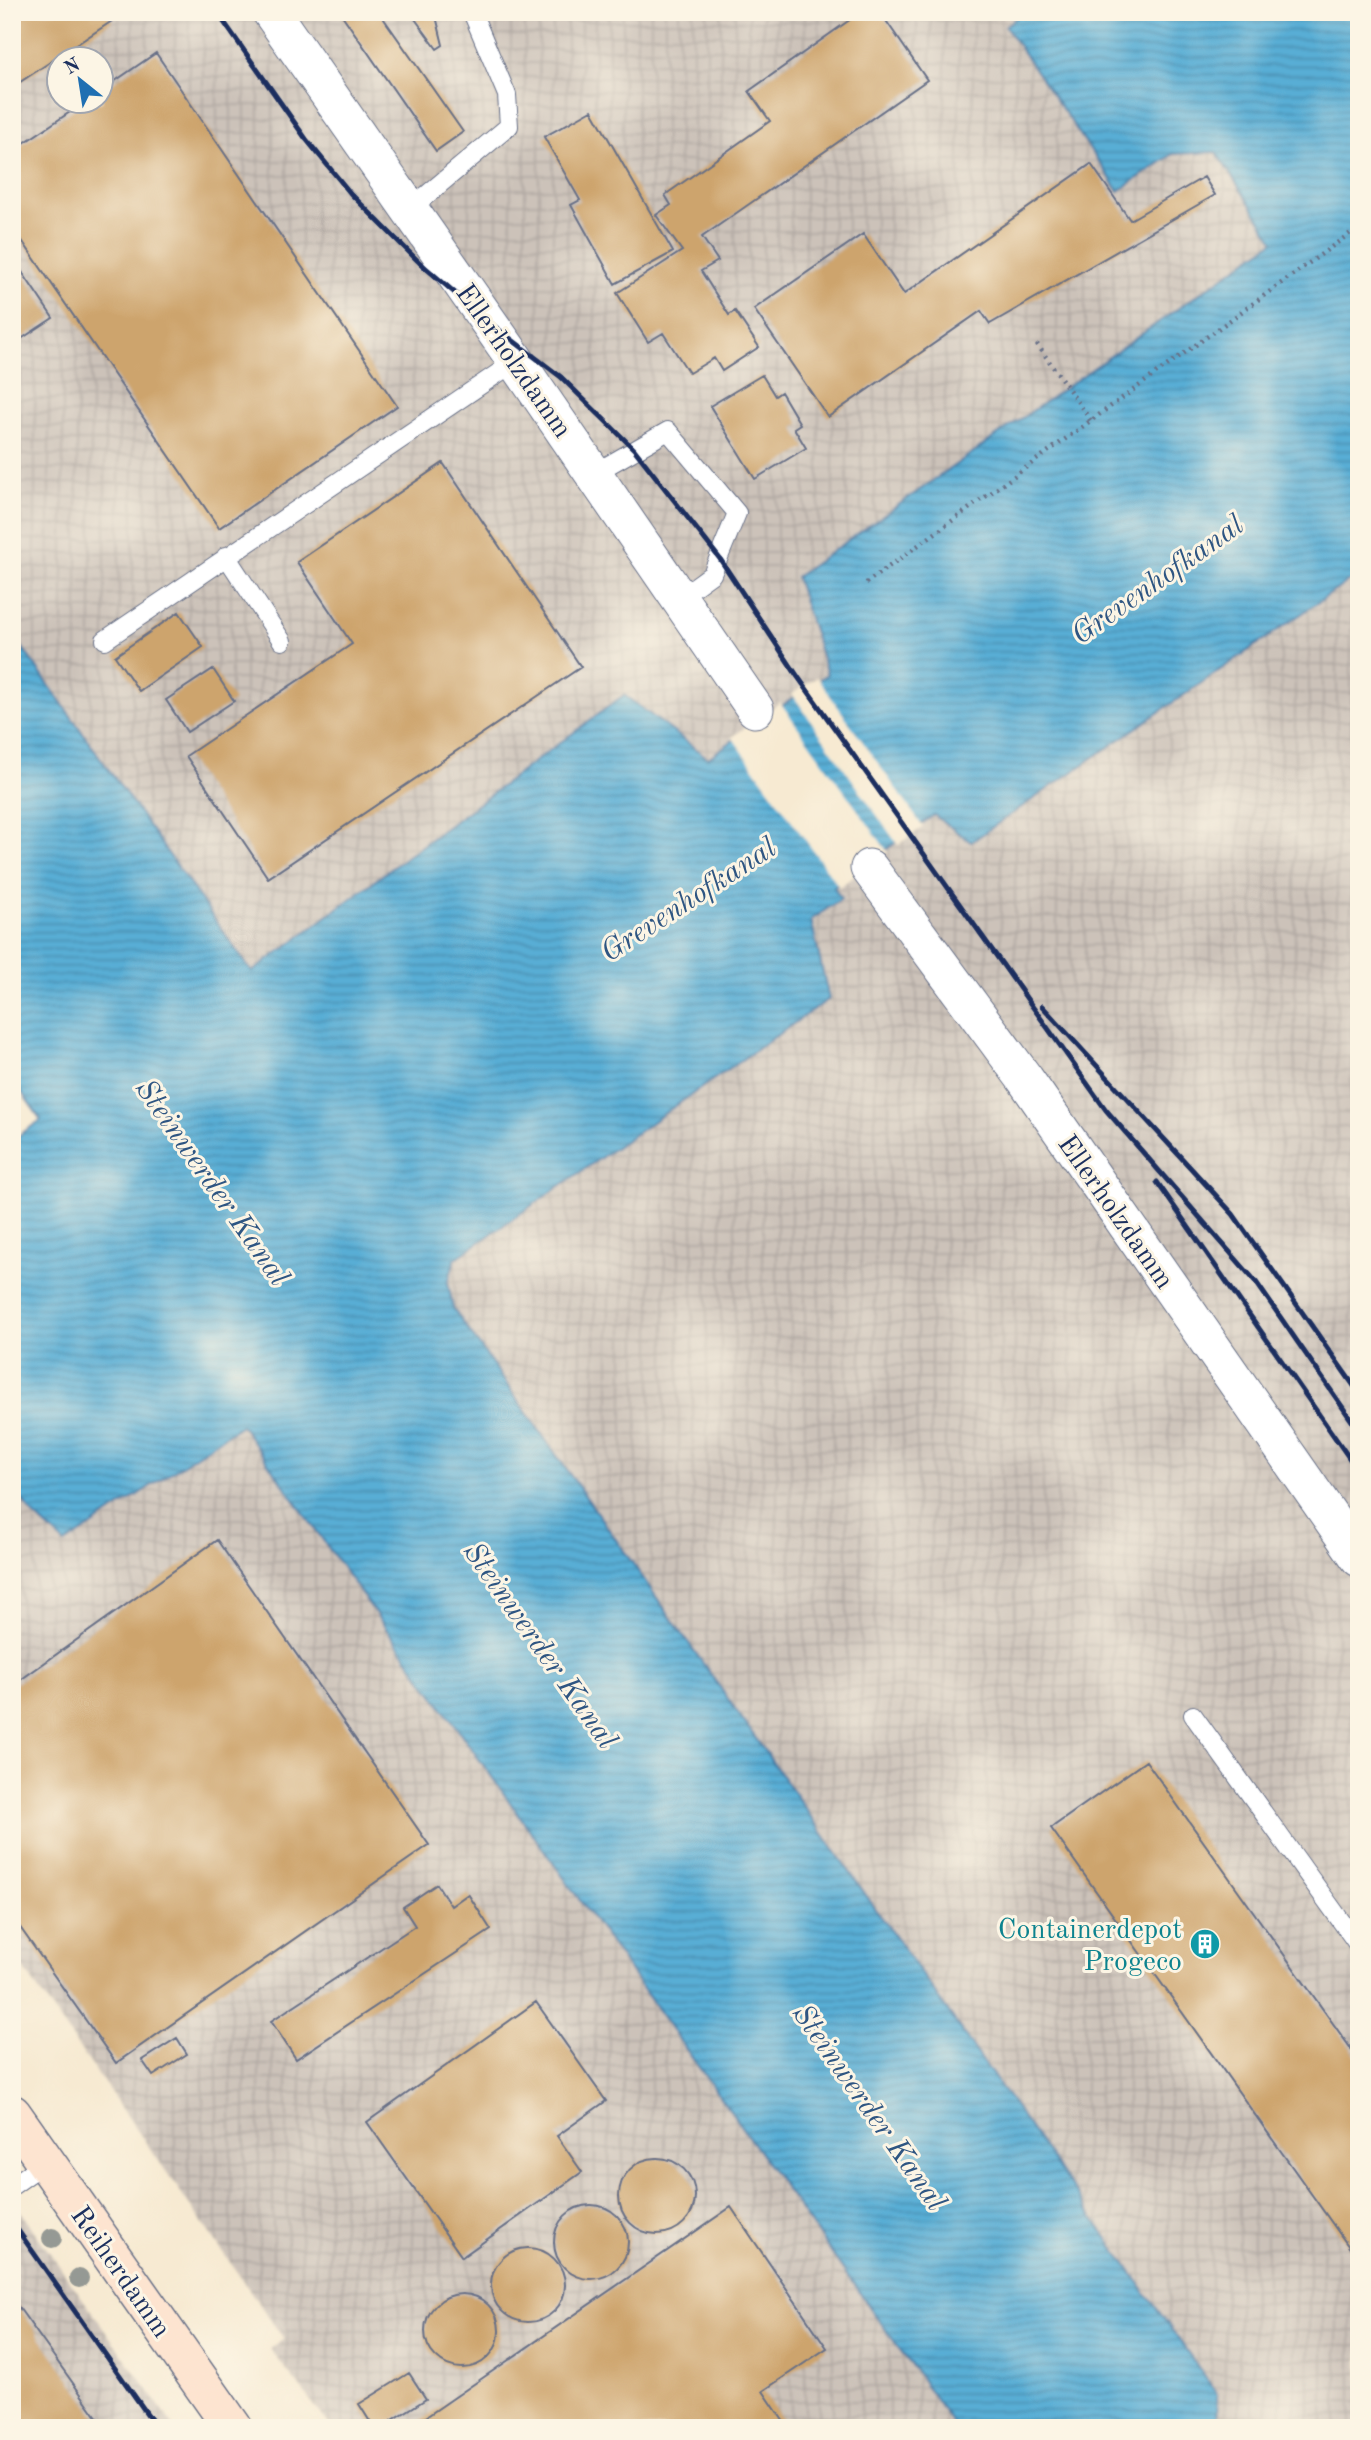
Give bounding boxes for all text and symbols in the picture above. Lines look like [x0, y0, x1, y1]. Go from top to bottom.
north arrow [46, 46, 116, 116]
text: N [62, 55, 84, 79]
street label: Ellerholzdamm [449, 280, 576, 444]
water label: Grevenhofkanal [1067, 510, 1250, 651]
water label: Grevenhofkanal [596, 833, 782, 968]
water label: Steinwerder Kanal [129, 1074, 294, 1292]
street label: Ellerholzdamm [1051, 1131, 1178, 1295]
water label: Steinwerder Kanal [457, 1537, 622, 1755]
place label: Containerdepot Progeco [998, 1917, 1182, 1977]
building icon: Containerdepot Progeco [1188, 1927, 1222, 1961]
water label: Steinwerder Kanal [786, 1999, 951, 2217]
street label: Reiherdamm [64, 2202, 175, 2343]

